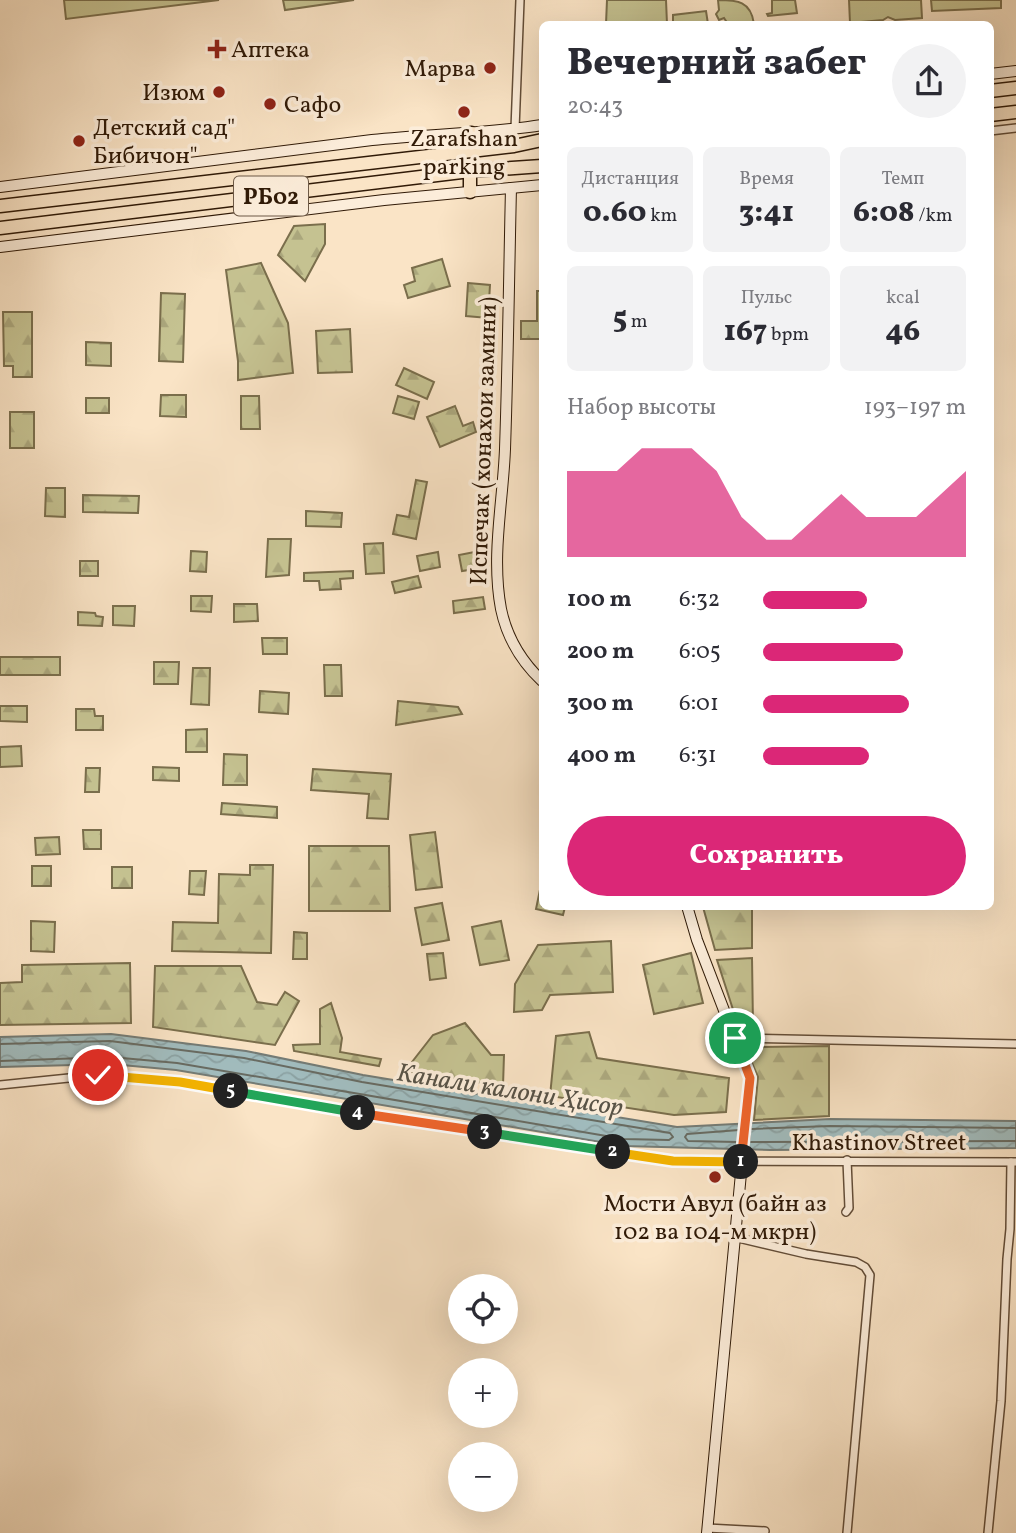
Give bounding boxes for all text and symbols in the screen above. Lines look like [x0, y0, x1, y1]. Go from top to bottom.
place label: Аптека [231, 34, 310, 68]
text: Вечерний забег [567, 38, 866, 91]
marker: Аптека [209, 41, 225, 57]
button: share [892, 44, 966, 118]
place label: Марва [405, 53, 476, 87]
marker: Марва [482, 60, 498, 76]
place label: Изюм [142, 77, 205, 111]
marker: Изюм [211, 84, 227, 100]
place label: Сафо [284, 89, 341, 123]
text: 20:43 [567, 91, 623, 123]
marker: Сафо [262, 96, 278, 112]
marker: Zarafshan parking [456, 104, 472, 120]
place label: Детский сад" Бибичон" [93, 112, 235, 174]
place label: Zarafshan parking [410, 123, 518, 185]
marker: Детский сад" Бибичон" [71, 133, 87, 149]
text: Дистанция [581, 166, 679, 192]
text: Время [739, 166, 794, 192]
text: Темп [881, 166, 924, 192]
road number: РБ02 [234, 176, 308, 216]
text: 0.60 [583, 192, 646, 234]
text: 3:41 [739, 192, 794, 234]
text: 6:08 [853, 192, 915, 234]
text: km [646, 203, 677, 229]
text: /km [915, 203, 953, 229]
text: Пульс [741, 285, 792, 311]
text: kcal [886, 285, 920, 311]
street label: Испечак (хонахои замини) [463, 296, 507, 586]
text: 5 [613, 298, 627, 340]
text: m [627, 309, 648, 335]
text: 167 [724, 311, 767, 353]
text: 46 [885, 311, 920, 353]
text: bpm [767, 322, 809, 348]
text: Набор высоты [567, 392, 716, 424]
text: 193–197 m [864, 392, 966, 424]
text: 100 m [567, 584, 632, 616]
text: 6:32 [679, 584, 720, 616]
text: 200 m [567, 636, 634, 668]
text: 6:05 [679, 636, 721, 668]
text: 300 m [567, 688, 634, 720]
text: 6:01 [679, 688, 719, 720]
text: 400 m [567, 740, 636, 772]
text: 6:31 [679, 740, 717, 772]
button: Сохранить [567, 816, 966, 896]
pin [705, 1008, 765, 1068]
icon: arrive [716, 1019, 754, 1057]
pin [68, 1045, 128, 1105]
water label: Канали калони Ҳисор [394, 1055, 625, 1127]
icon: check [79, 1056, 117, 1094]
pin: 5 [214, 1074, 248, 1108]
text: 5 [226, 1077, 235, 1103]
pin: 4 [340, 1096, 376, 1130]
text: 4 [352, 1099, 363, 1125]
pin: 3 [468, 1114, 503, 1150]
text: 3 [480, 1118, 489, 1144]
street label: Khastinov Street [792, 1127, 966, 1161]
pin: 2 [596, 1134, 630, 1170]
text: 2 [608, 1138, 617, 1164]
pin: 1 [724, 1144, 758, 1180]
text: 1 [737, 1148, 744, 1174]
marker: Мости Авул (байн аз 102 ва 104-м мкрн) [707, 1169, 723, 1185]
place label: Мости Авул (байн аз 102 ва 104-м мкрн) [603, 1188, 827, 1250]
map controls [448, 1274, 518, 1512]
button: locate [448, 1274, 518, 1344]
button: + [448, 1358, 518, 1428]
button: − [448, 1442, 518, 1512]

